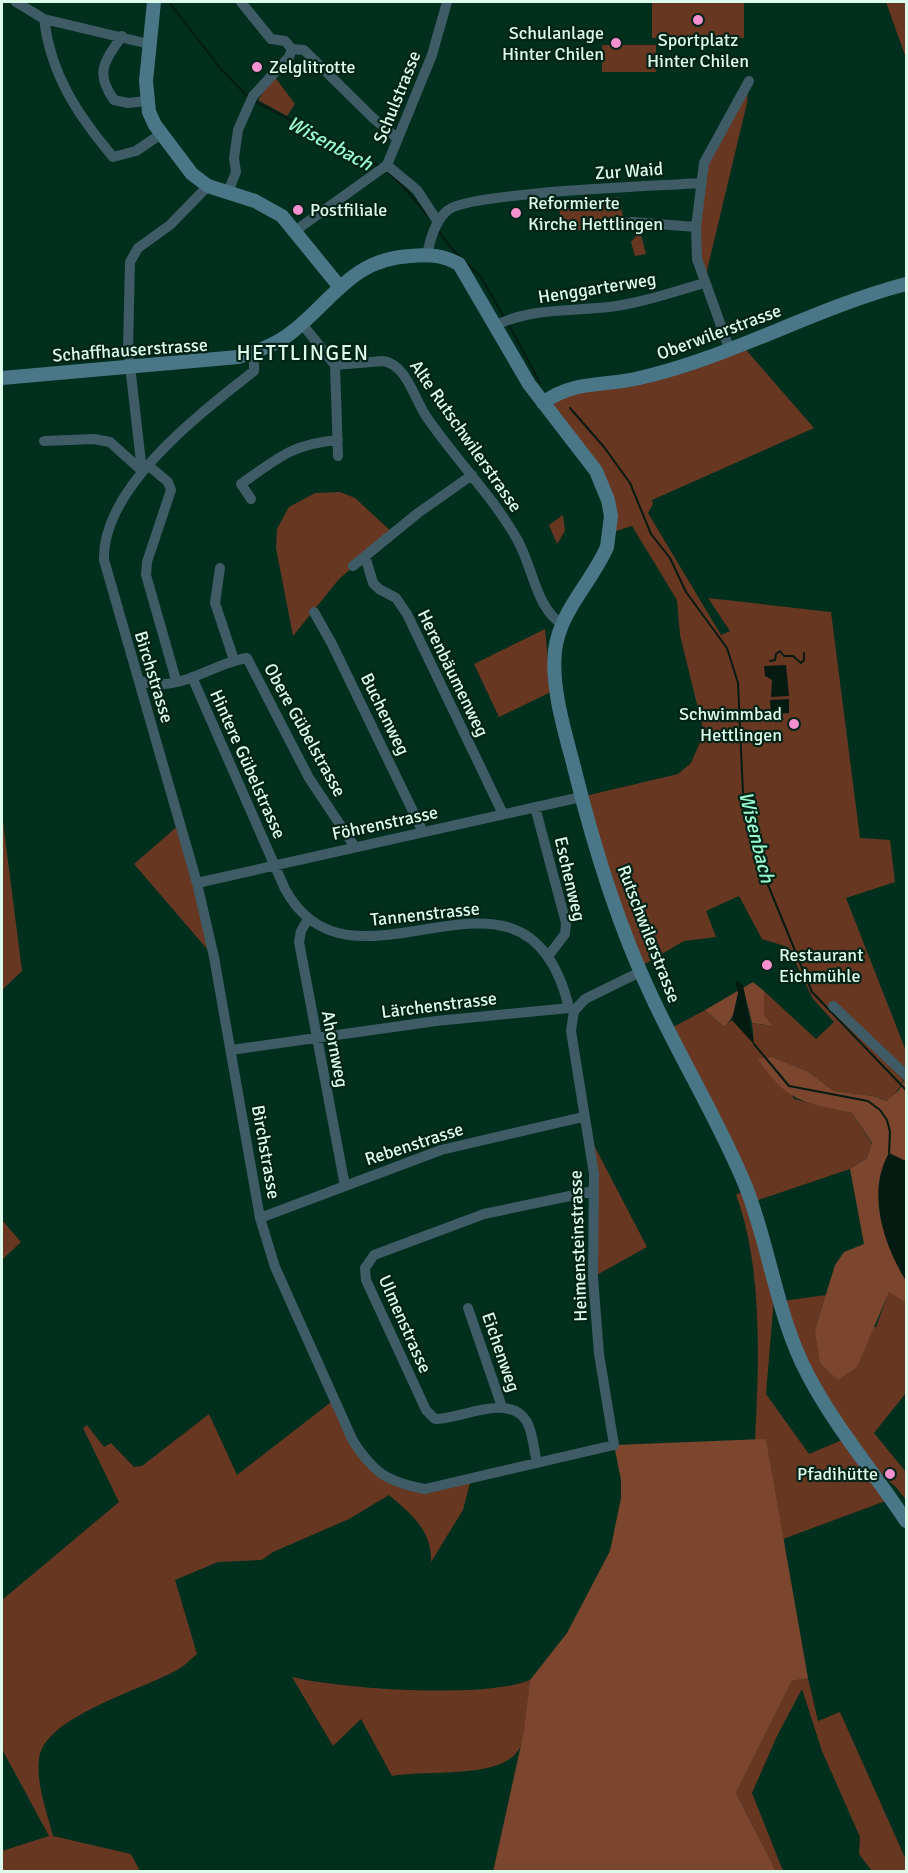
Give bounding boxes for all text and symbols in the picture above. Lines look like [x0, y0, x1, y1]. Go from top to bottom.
marker: Sportplatz Hinter Chilen [691, 13, 705, 27]
place label: Schulanlage Hinter Chilen [502, 22, 604, 65]
place label: Sportplatz Hinter Chilen [647, 29, 749, 72]
marker: Schulanlage Hinter Chilen [609, 36, 623, 50]
street label: Schulstrasse [368, 47, 426, 147]
place label: Zelglitrotte [269, 56, 356, 78]
marker: Zelglitrotte [250, 60, 264, 74]
water label: Wisenbach [283, 111, 378, 177]
street label: Zur Waid [594, 158, 664, 184]
place label: Reformierte Kirche Hettlingen [528, 192, 663, 235]
place label: Postfiliale [310, 199, 387, 221]
marker: Postfiliale [291, 203, 305, 217]
marker: Reformierte Kirche Hettlingen [509, 206, 523, 220]
street label: Henggarterweg [536, 268, 658, 308]
street label: Oberwilerstrasse [654, 299, 784, 365]
street label: Schaffhauserstrasse [52, 334, 208, 366]
district label: HETTLINGEN [236, 340, 370, 366]
street label: Alte Rutschwilerstrasse [405, 356, 527, 516]
street label: Herenbäumenweg [413, 606, 493, 740]
street label: Birchstrasse [130, 628, 178, 726]
street label: Obere Gübelstrasse [259, 659, 351, 801]
street label: Buchenweg [356, 669, 414, 759]
street label: Hintere Gübelstrasse [205, 686, 291, 842]
place label: Schwimmbad Hettlingen [679, 703, 782, 746]
marker: Schwimmbad Hettlingen [787, 717, 801, 731]
water label: Wisenbach [733, 789, 780, 886]
street label: Föhrenstrasse [330, 801, 440, 845]
street label: Eschenweg [550, 835, 590, 923]
street label: Rutschwilerstrasse [613, 862, 685, 1006]
street label: Tannenstrasse [369, 897, 481, 931]
place label: Restaurant Eichmühle [779, 944, 863, 987]
marker: Restaurant Eichmühle [760, 958, 774, 972]
street label: Lärchenstrasse [380, 987, 498, 1023]
street label: Ahornweg [317, 1009, 353, 1089]
street label: Birchstrasse [247, 1103, 285, 1201]
street label: Rebenstrasse [362, 1118, 466, 1170]
street label: Heimensteinstrasse [564, 1170, 592, 1322]
street label: Ulmenstrasse [374, 1272, 436, 1376]
street label: Eichenweg [477, 1309, 525, 1395]
place label: Pfadihütte [797, 1463, 878, 1485]
marker: Pfadihütte [883, 1467, 897, 1481]

